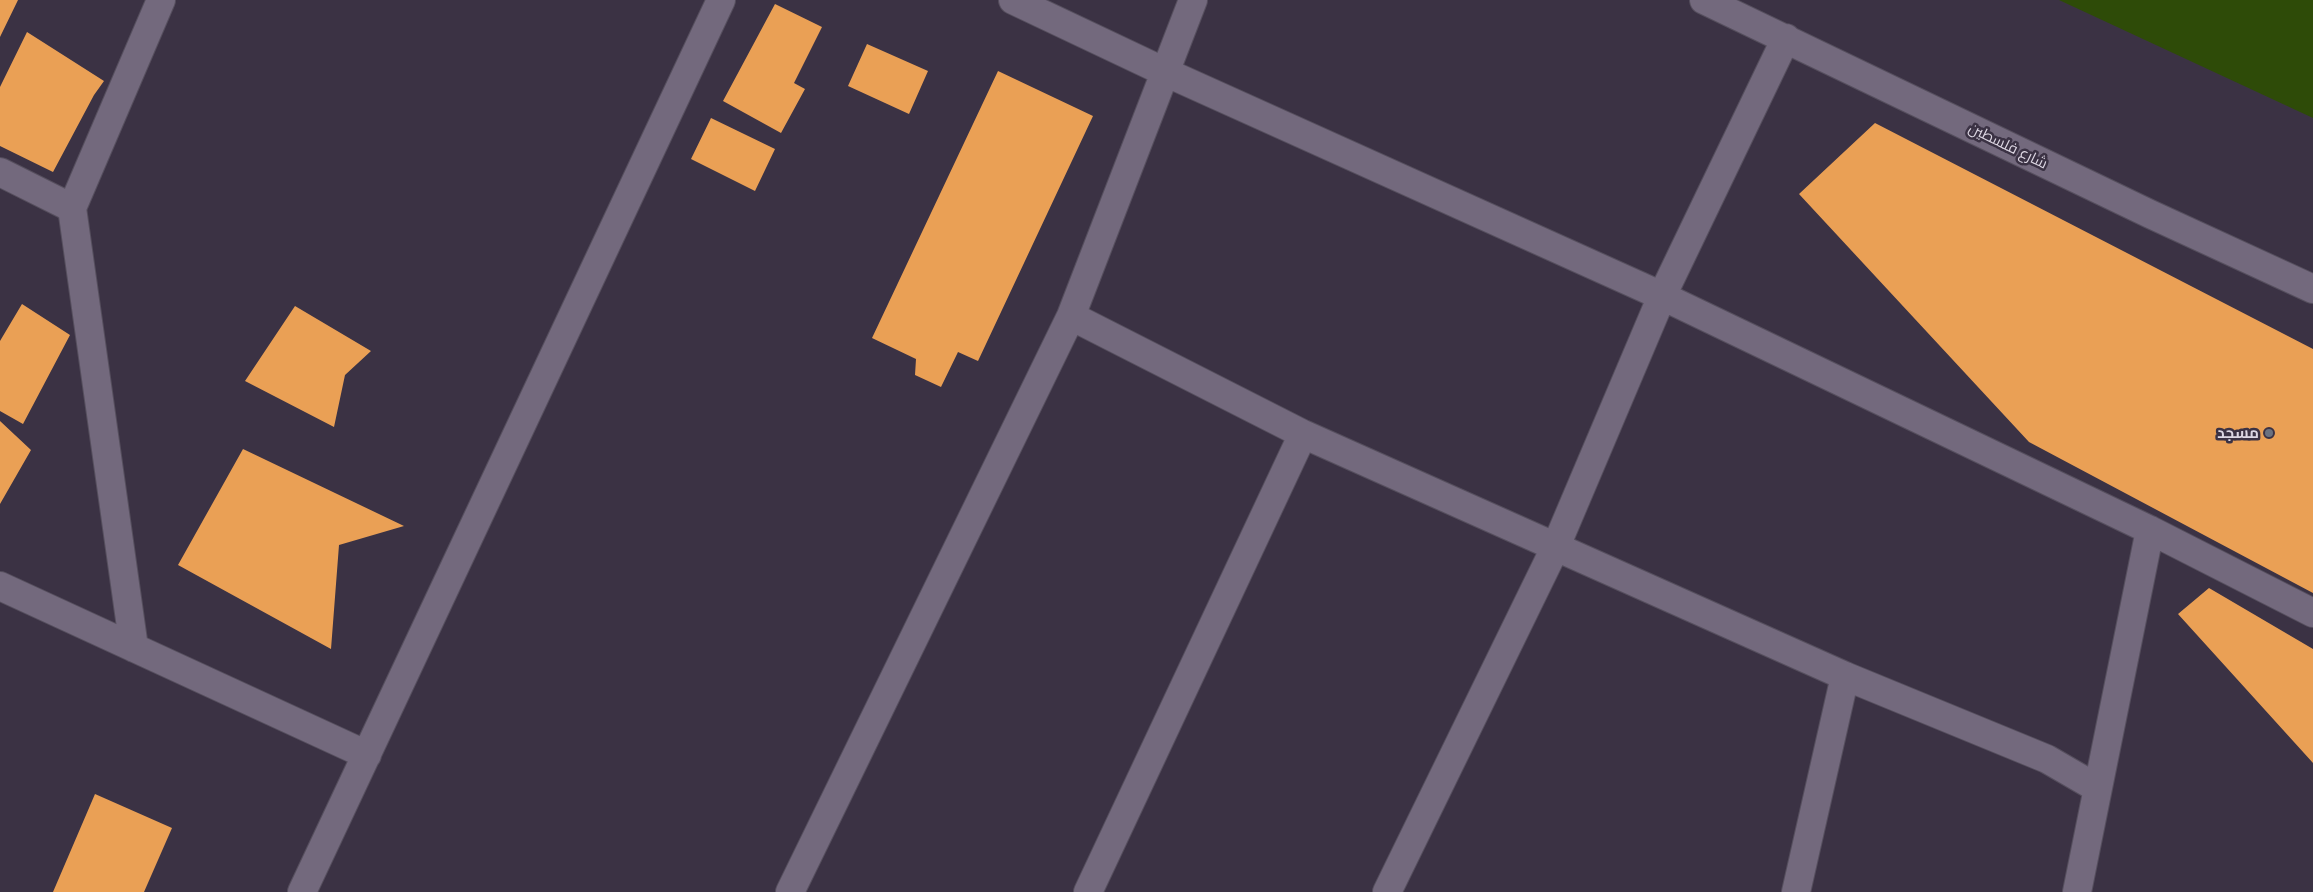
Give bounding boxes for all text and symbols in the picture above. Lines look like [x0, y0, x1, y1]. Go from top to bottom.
street label: شارع فلسطين [1966, 119, 2050, 173]
place label: مسجد [2217, 424, 2259, 442]
marker: مسجد [2263, 427, 2275, 439]

